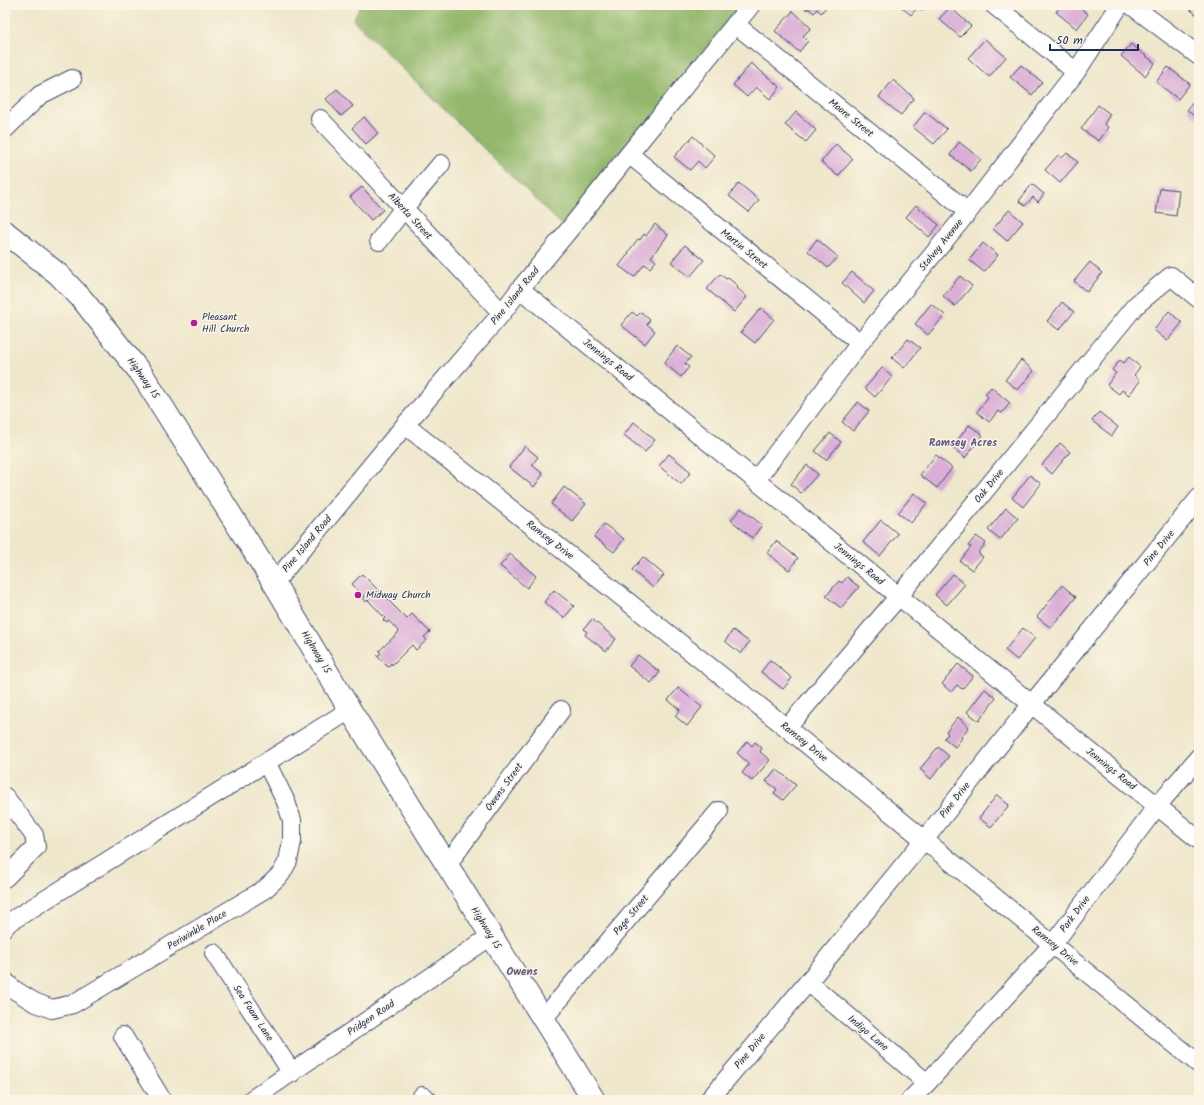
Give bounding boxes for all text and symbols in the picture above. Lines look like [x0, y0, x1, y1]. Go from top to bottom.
scale bar [1050, 26, 1138, 52]
text: 50 m [1056, 31, 1083, 50]
street label: Moore Street [825, 95, 877, 141]
street label: Alberta Street [384, 189, 436, 243]
street label: Stalvey Avenue [915, 215, 967, 275]
street label: Martin Street [717, 225, 771, 273]
street label: Pine Island Road [487, 263, 544, 328]
place label: Pleasant Hill Church [202, 309, 249, 337]
marker: Pleasant Hill Church [189, 318, 199, 328]
street label: Jennings Road [579, 335, 637, 386]
street label: Highway 15 [123, 354, 164, 403]
district label: Ramsey Acres [929, 434, 998, 452]
street label: Oak Drive [970, 465, 1008, 507]
street label: Pine Island Road [278, 511, 336, 576]
street label: Ramsey Drive [523, 516, 578, 564]
street label: Pine Drive [1139, 526, 1179, 570]
street label: Jennings Road [830, 539, 888, 590]
place label: Midway Church [366, 587, 431, 603]
marker: Midway Church [353, 590, 363, 600]
street label: Highway 15 [297, 627, 335, 677]
street label: Ramsey Drive [777, 718, 831, 766]
street label: Jennings Road [1082, 744, 1140, 795]
street label: Owens Street [481, 759, 527, 814]
street label: Pine Drive [936, 778, 975, 822]
street label: Page Street [609, 891, 653, 939]
street label: Park Drive [1056, 892, 1095, 936]
street label: Highway 15 [467, 903, 506, 953]
street label: Periwinkle Place [164, 906, 230, 954]
street label: Ramsey Drive [1028, 922, 1082, 970]
district label: Owens [506, 963, 538, 981]
street label: Sea Foam Lane [229, 981, 278, 1045]
street label: Pridgen Road [344, 995, 399, 1040]
street label: Indigo Lane [844, 1011, 892, 1055]
street label: Pine Drive [730, 1029, 770, 1072]

